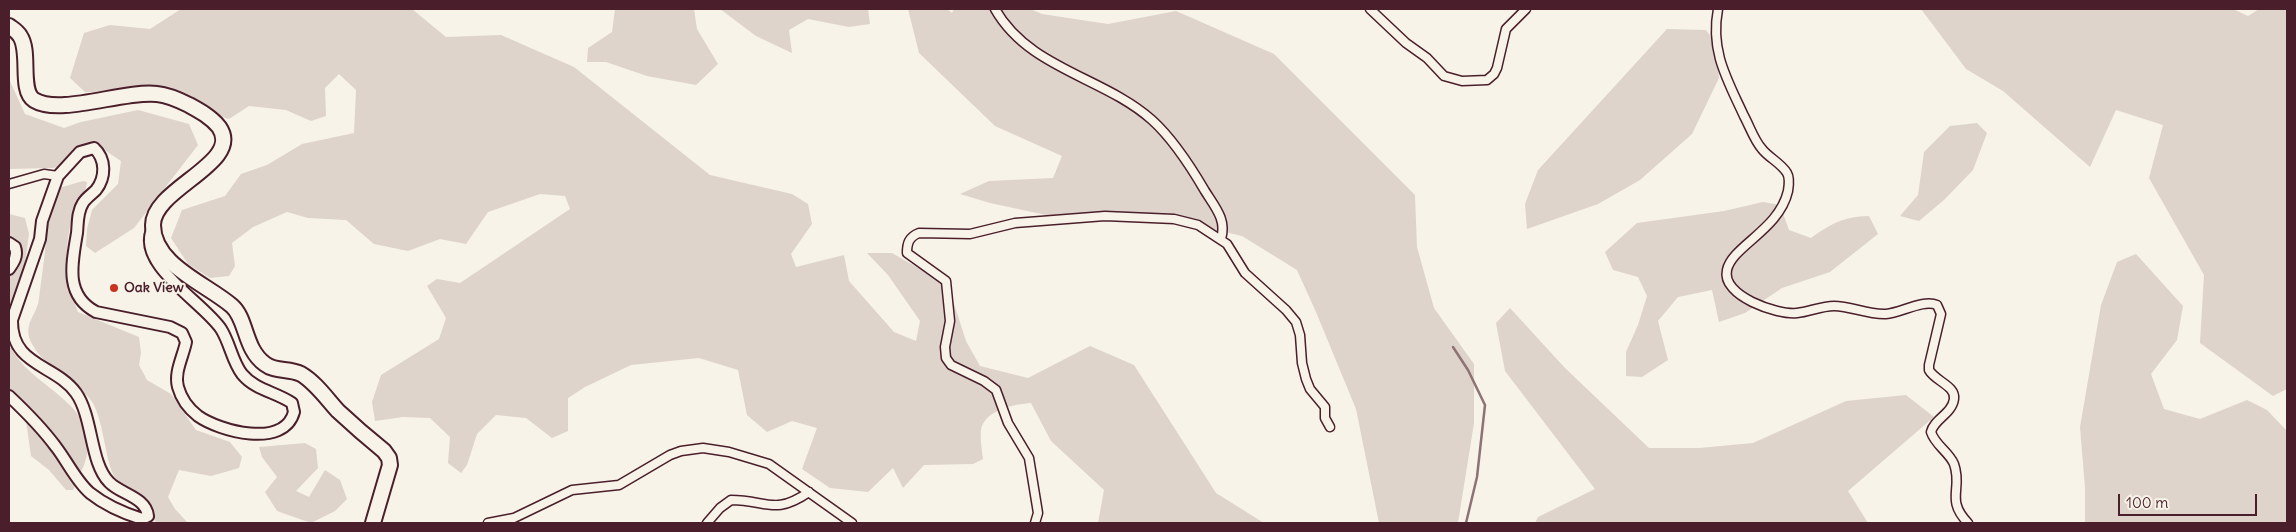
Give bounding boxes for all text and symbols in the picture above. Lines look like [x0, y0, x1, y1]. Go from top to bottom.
place label: Oak View [124, 280, 184, 296]
marker: Oak View [108, 282, 120, 294]
scale bar [2121, 484, 2260, 516]
text: 100 m [2126, 493, 2168, 512]

